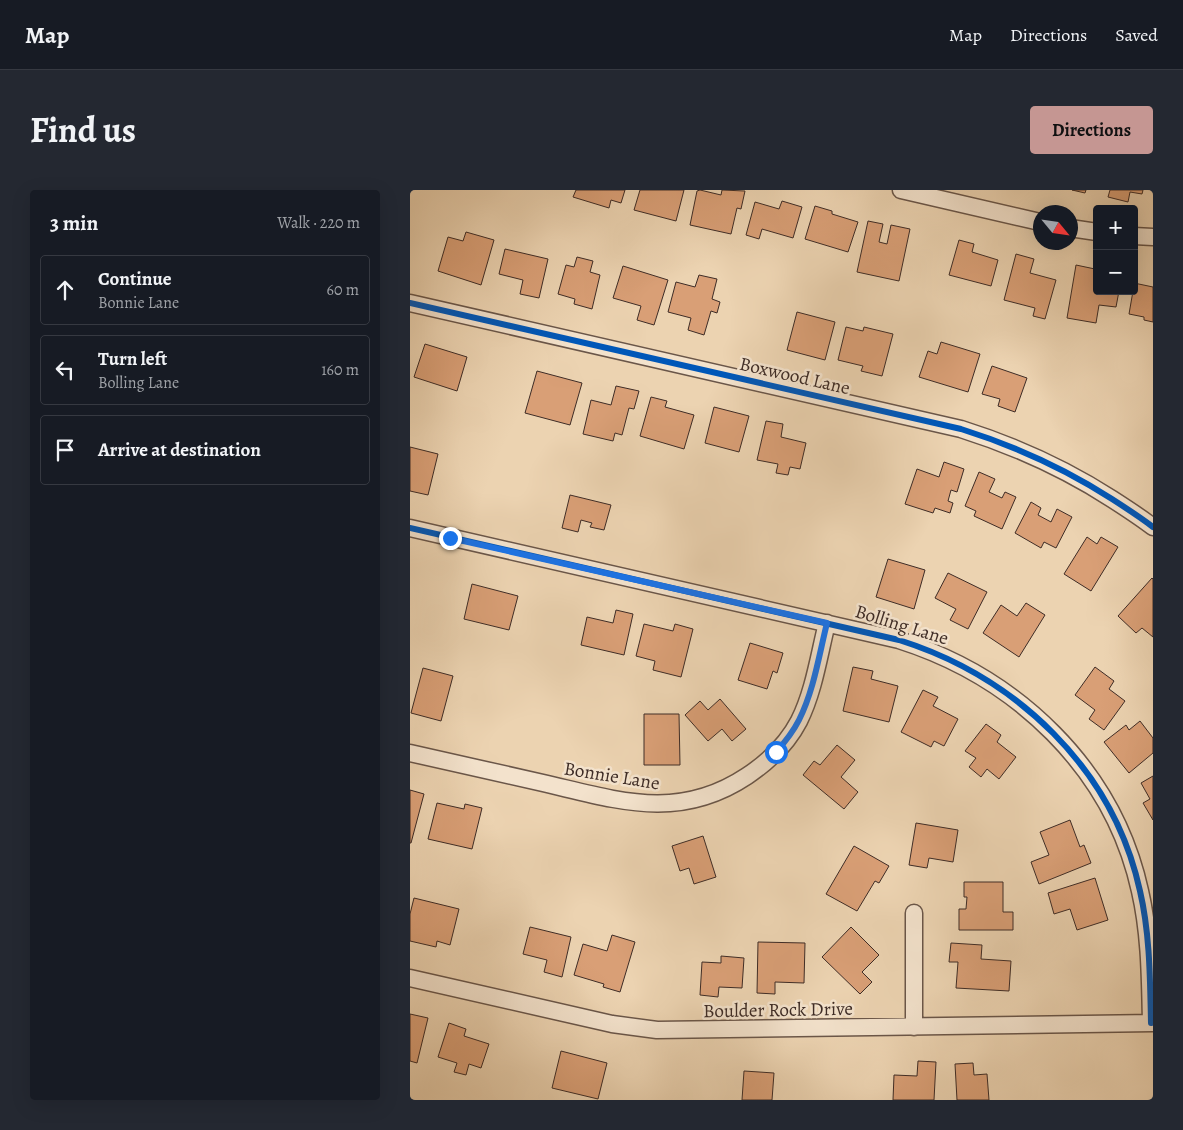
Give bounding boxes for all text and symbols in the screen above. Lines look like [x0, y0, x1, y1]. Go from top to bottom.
text: Map [25, 19, 69, 51]
text: Map [949, 23, 982, 47]
text: Directions [1010, 23, 1087, 47]
text: Saved [1115, 23, 1158, 47]
text: Find us [30, 106, 136, 154]
button: Directions [1030, 106, 1153, 154]
north arrow [1033, 205, 1078, 250]
map controls [1093, 205, 1138, 295]
button: + [1093, 205, 1138, 250]
text: 3 min [50, 209, 98, 237]
text: Walk · 220 m [277, 212, 360, 234]
button: − [1093, 250, 1138, 295]
text: Continue [98, 266, 172, 292]
icon: ahead [51, 276, 79, 304]
text: 60 m [327, 279, 359, 301]
text: Bonnie Lane [98, 292, 179, 314]
text: Turn left [98, 346, 167, 372]
street label: Boxwood Lane [737, 351, 853, 401]
icon: left [51, 356, 79, 384]
text: 160 m [321, 359, 359, 381]
text: Bolling Lane [98, 372, 179, 394]
icon: arrive [51, 436, 79, 464]
text: Arrive at destination [98, 437, 261, 463]
route end [439, 527, 462, 550]
street label: Bolling Lane [852, 598, 952, 651]
route start [765, 741, 788, 764]
street label: Bonnie Lane [562, 756, 662, 796]
street label: Boulder Rock Drive [703, 996, 853, 1024]

